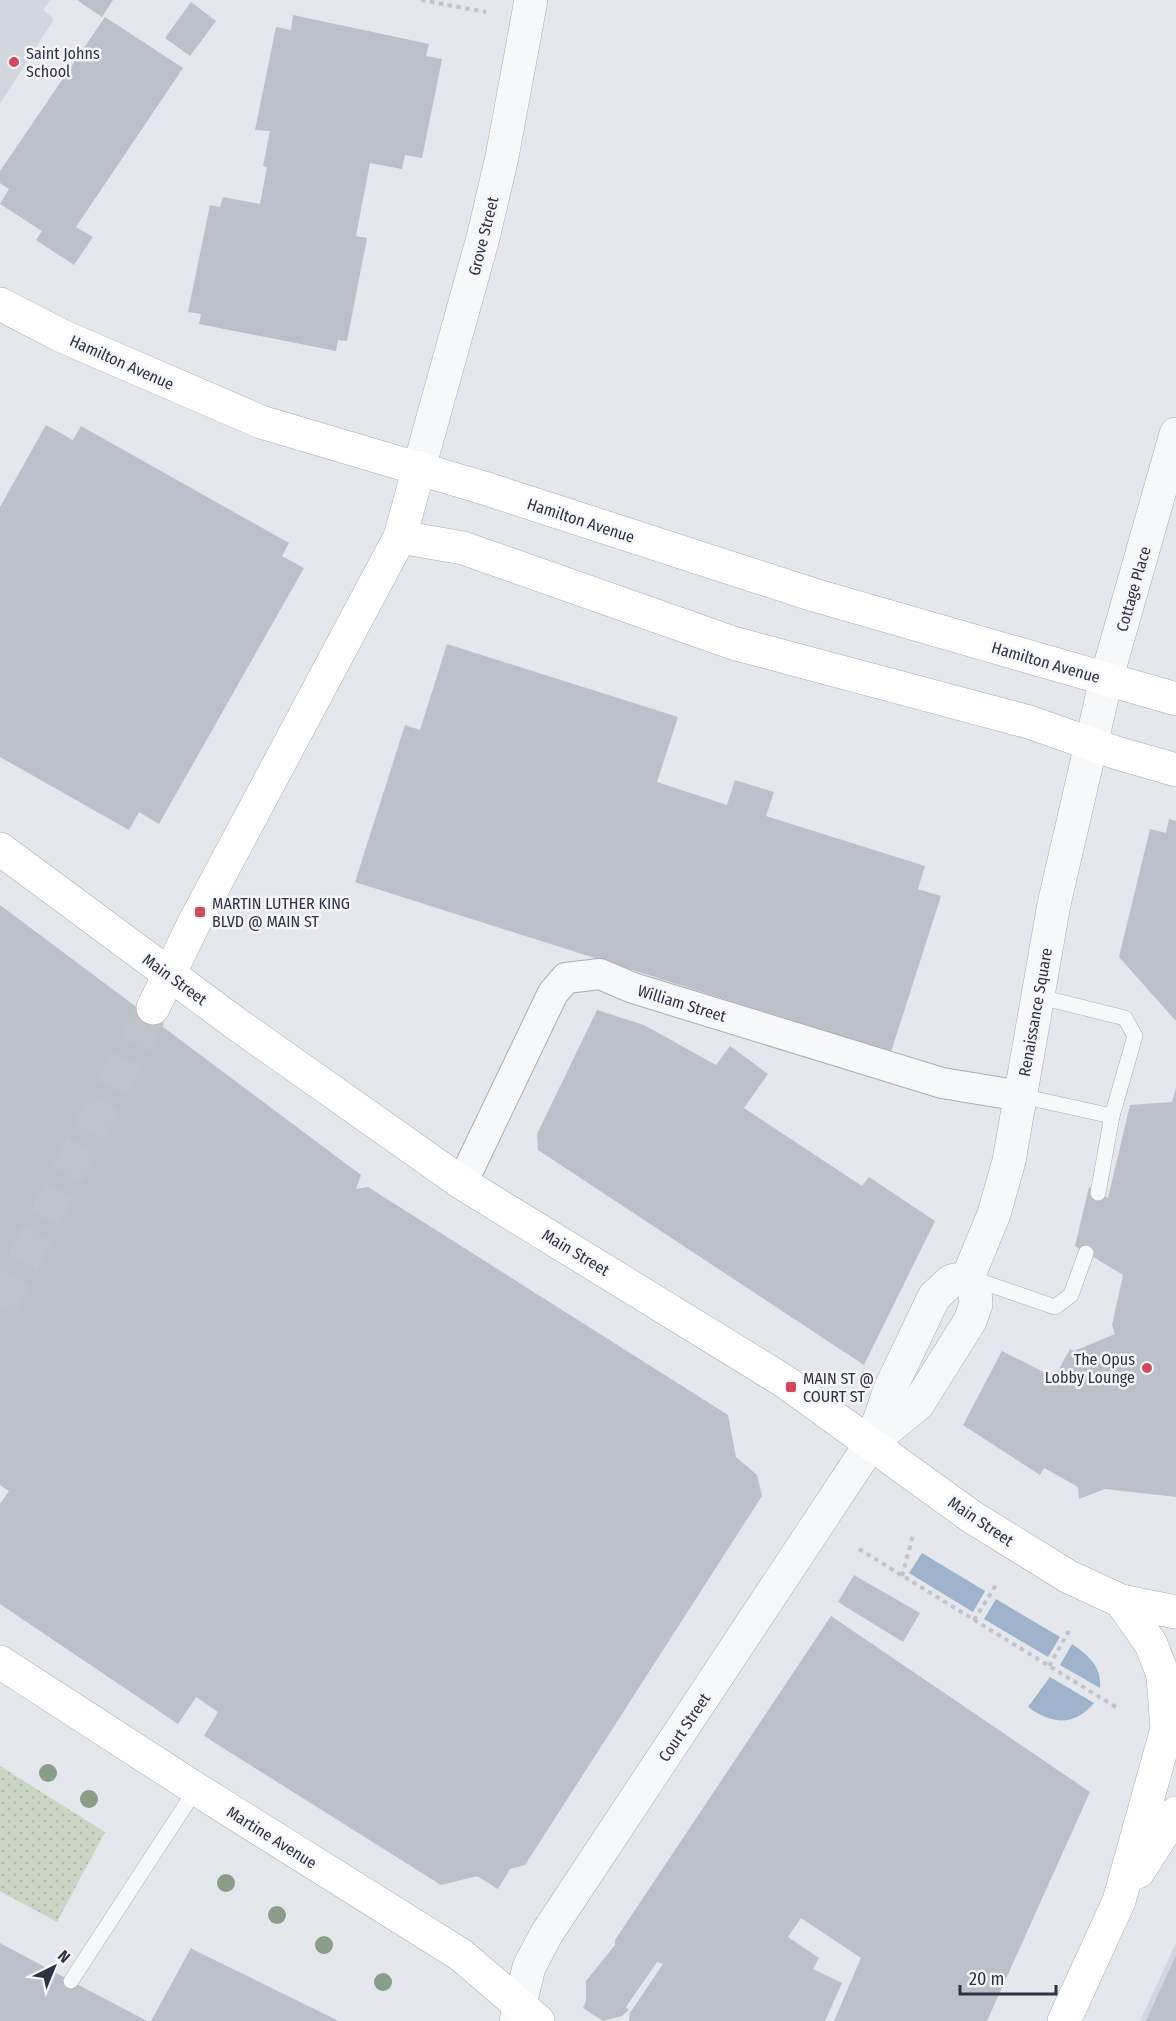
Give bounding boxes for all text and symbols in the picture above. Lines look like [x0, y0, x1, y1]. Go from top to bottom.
place label: Saint Johns School [26, 44, 100, 81]
marker: Saint Johns School [7, 55, 21, 69]
street label: Grove Street [465, 194, 503, 278]
street label: Hamilton Avenue [67, 331, 177, 394]
street label: Hamilton Avenue [525, 494, 637, 547]
street label: Cottage Place [1112, 544, 1155, 634]
street label: Hamilton Avenue [990, 638, 1102, 687]
place label: MARTIN LUTHER KING BLVD @ MAIN ST [212, 894, 350, 931]
marker: MARTIN LUTHER KING BLVD @ MAIN ST [193, 905, 207, 919]
street label: Renaissance Square [1015, 946, 1056, 1078]
street label: Main Street [139, 950, 211, 1010]
street label: William Street [635, 981, 729, 1026]
street label: Main Street [539, 1225, 613, 1280]
place label: The Opus Lobby Lounge [1045, 1350, 1135, 1387]
marker: The Opus Lobby Lounge [1140, 1361, 1154, 1375]
place label: MAIN ST @ COURT ST [803, 1369, 874, 1406]
marker: MAIN ST @ COURT ST [784, 1380, 798, 1394]
street label: Main Street [944, 1493, 1018, 1551]
street label: Court Street [655, 1689, 715, 1765]
street label: Martine Avenue [223, 1802, 320, 1873]
north arrow [24, 1937, 84, 1997]
text: N [54, 1946, 74, 1967]
scale bar [960, 1958, 1056, 1996]
text: 20 m [969, 1968, 1004, 1990]

